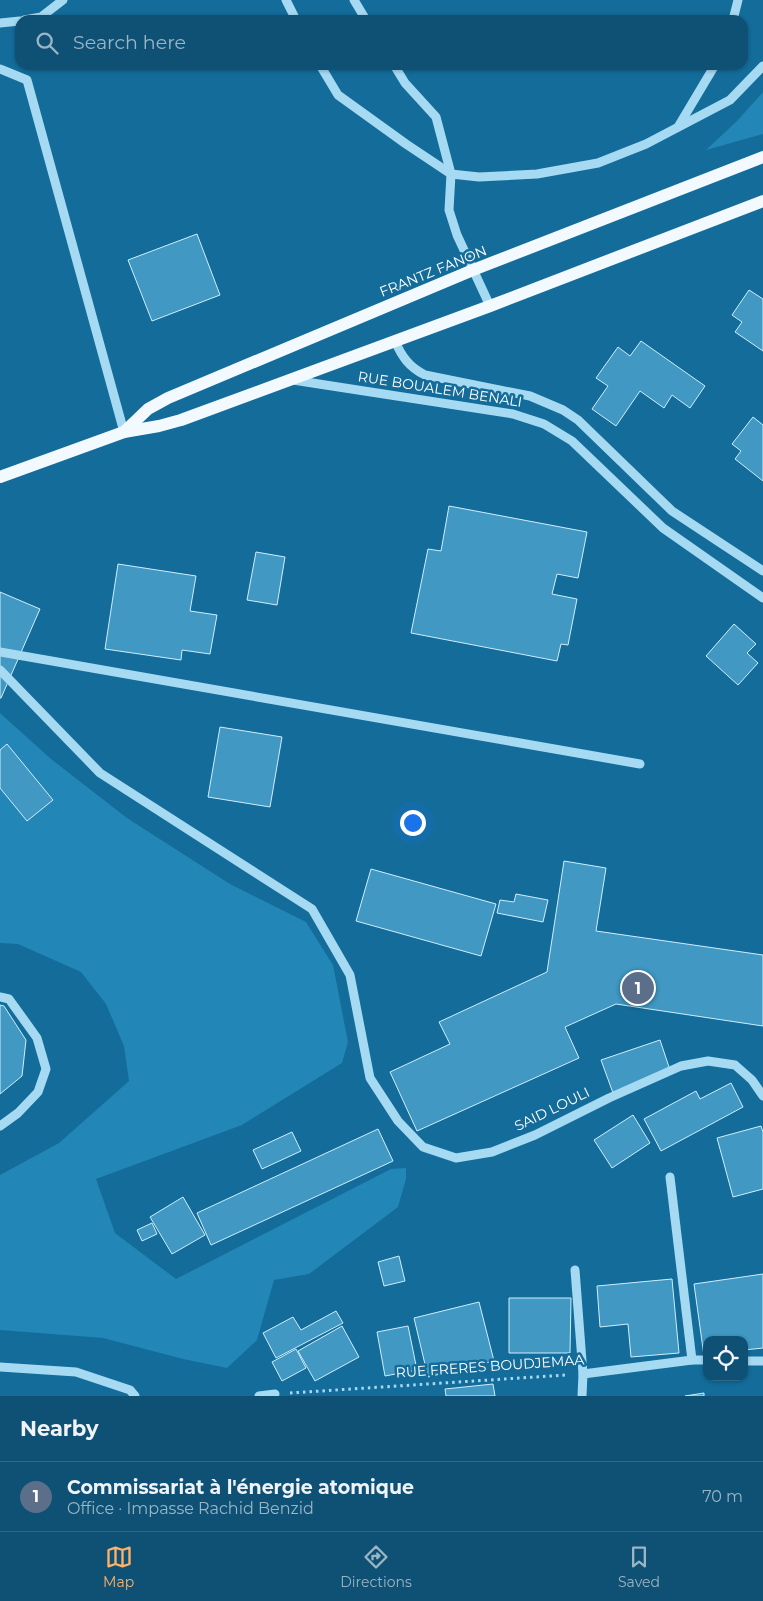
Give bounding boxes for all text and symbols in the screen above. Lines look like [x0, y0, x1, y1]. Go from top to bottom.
search box [15, 15, 748, 70]
icon: search [33, 29, 61, 57]
text: Search here [73, 31, 186, 54]
street label: FRANTZ FANON [377, 241, 489, 301]
street label: RUE BOUALEM BENALI [357, 367, 523, 411]
your location [400, 810, 426, 836]
pin: 1 [622, 969, 654, 1007]
street label: SAID LOULI [511, 1083, 593, 1135]
map controls [703, 1336, 748, 1381]
button: locate [703, 1336, 748, 1381]
street label: RUE FRERES BOUDJEMAA [395, 1350, 586, 1382]
text: Nearby [20, 1416, 99, 1441]
text: Commissariat à l'énergie atomique [67, 1476, 414, 1499]
text: 1 [33, 1487, 39, 1506]
text: 70 m [702, 1487, 743, 1506]
text: Office · Impasse Rachid Benzid [67, 1499, 314, 1518]
tab: Map [103, 1543, 134, 1591]
tab: Directions [340, 1543, 412, 1591]
tab: Saved [618, 1543, 660, 1591]

